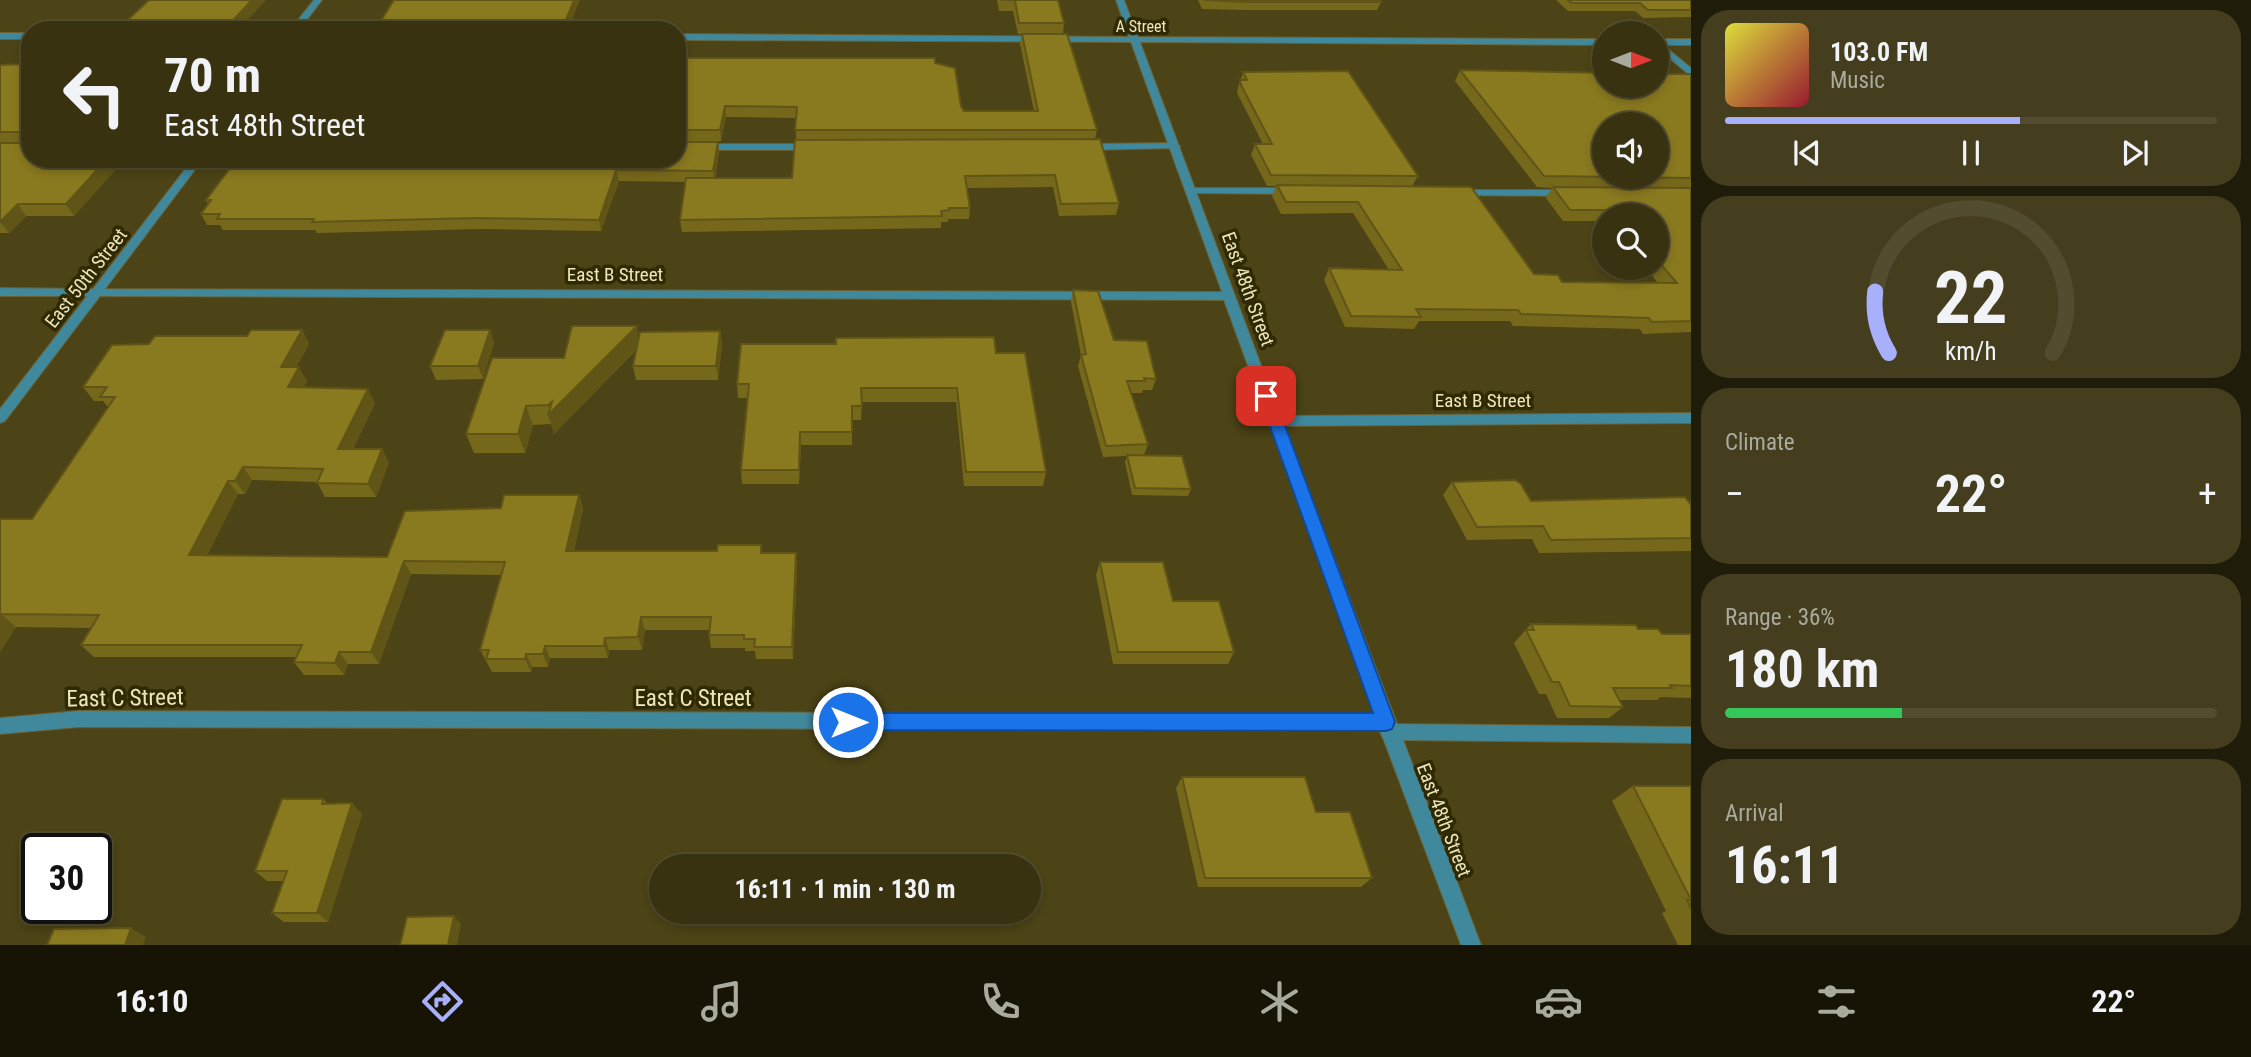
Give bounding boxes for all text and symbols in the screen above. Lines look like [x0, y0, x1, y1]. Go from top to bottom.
street label: A Street [1116, 17, 1166, 36]
north arrow [1592, 21, 1670, 98]
map controls [1592, 21, 1669, 280]
text: 103.0 FM [1830, 37, 1928, 67]
text: 70 m [164, 47, 261, 104]
icon: left [49, 49, 140, 140]
text: Music [1830, 67, 1885, 94]
text: East 48th Street [164, 106, 365, 144]
button: sound [1592, 112, 1669, 189]
icon: previous [1788, 134, 1826, 172]
icon: pause [1952, 134, 1990, 172]
icon: next [2116, 134, 2154, 172]
button: search [1592, 203, 1669, 280]
street label: East 50th Street [40, 224, 132, 332]
street label: East 48th Street [1217, 229, 1279, 349]
text: 22 [1934, 255, 2008, 341]
street label: East B Street [567, 263, 663, 286]
text: km/h [1945, 337, 1997, 366]
pin [1236, 366, 1296, 426]
icon: arrive [1247, 377, 1285, 415]
street label: East B Street [1435, 389, 1531, 412]
text: Climate [1725, 429, 1795, 456]
text: 22° [1935, 464, 2007, 525]
text: − [1725, 472, 1744, 516]
text: + [2198, 472, 2217, 516]
text: Range · 36% [1725, 604, 1835, 631]
text: 180 km [1725, 639, 1879, 700]
street label: East C Street [66, 683, 184, 713]
street label: East C Street [634, 685, 752, 712]
position arrow [811, 685, 885, 759]
street label: East 48th Street [1412, 760, 1476, 880]
text: Arrival [1725, 800, 1784, 827]
speed limit sign: 30 [21, 833, 112, 924]
text: 16:11 [1725, 835, 1844, 896]
text: 16:11 · 1 min · 130 m [735, 874, 955, 904]
icon: directions [418, 977, 467, 1026]
icon: music [697, 977, 746, 1026]
icon: phone [976, 977, 1025, 1026]
icon: climate [1255, 977, 1304, 1026]
icon: car [1534, 977, 1583, 1026]
icon: filters [1812, 977, 1861, 1026]
text: 16:10 [115, 982, 188, 1020]
text: 22° [2091, 982, 2136, 1020]

